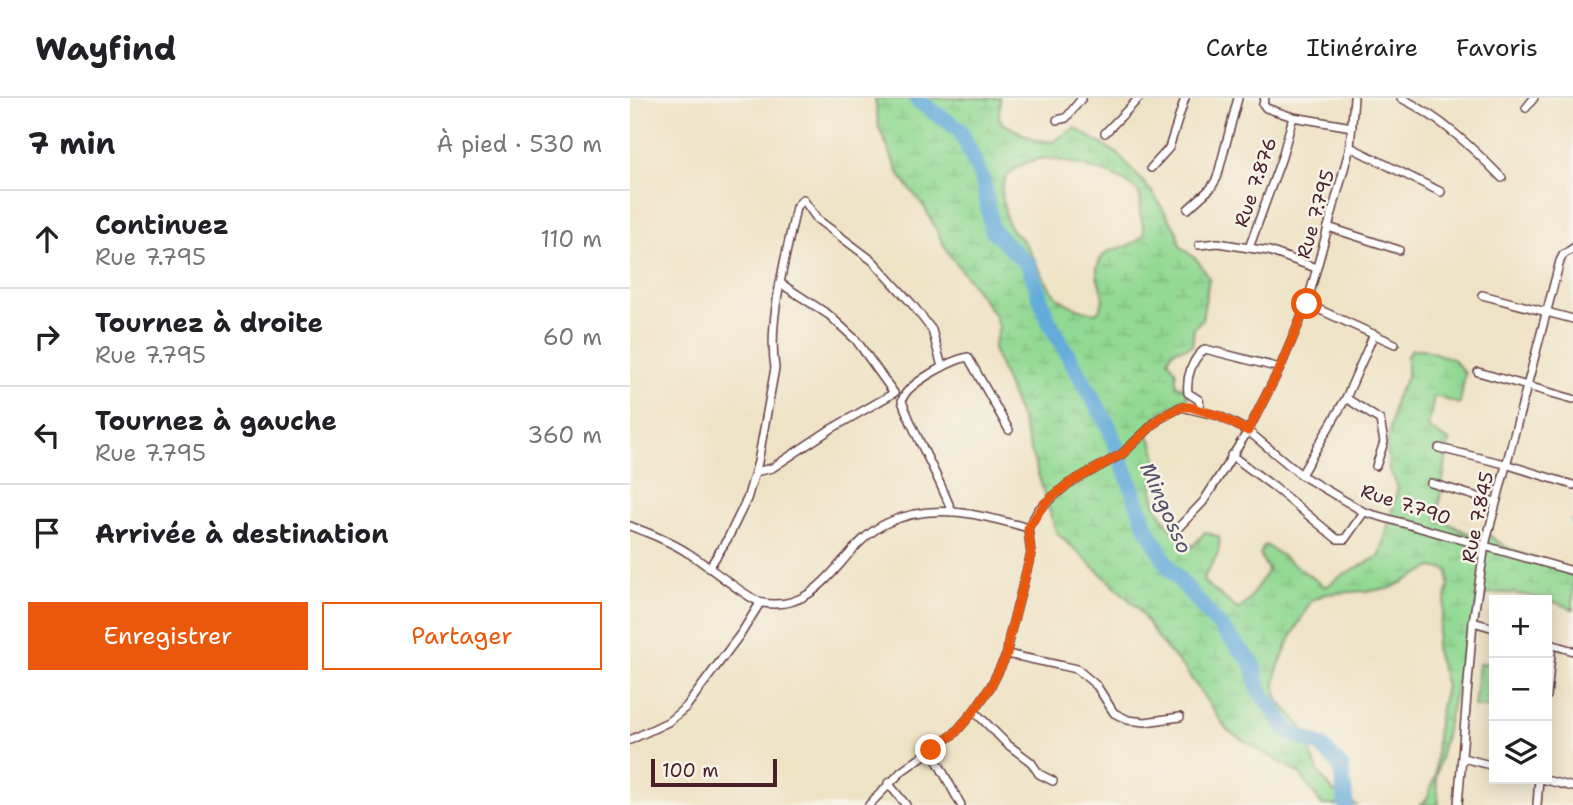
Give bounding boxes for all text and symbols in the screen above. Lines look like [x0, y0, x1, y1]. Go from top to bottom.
text: Wayfind [35, 26, 176, 71]
text: Carte [1206, 32, 1269, 64]
text: Itinéraire [1307, 32, 1418, 64]
text: Favoris [1456, 32, 1538, 64]
text: 7 min [28, 123, 115, 164]
text: À pied · 530 m [437, 129, 602, 159]
street label: Rue 7.876 [1228, 134, 1283, 231]
street label: Rue 7.795 [1291, 167, 1340, 262]
text: Continuez [95, 207, 229, 242]
icon: ahead [28, 220, 66, 258]
text: 110 m [540, 224, 602, 254]
text: Rue 7.795 [95, 242, 206, 272]
route start [1291, 288, 1322, 319]
text: Tournez à droite [95, 305, 323, 340]
icon: right [28, 318, 66, 356]
text: 60 m [543, 322, 602, 352]
text: Rue 7.795 [95, 340, 206, 370]
text: Tournez à gauche [95, 403, 337, 438]
icon: left [28, 416, 66, 454]
text: 360 m [527, 420, 602, 450]
text: Rue 7.795 [95, 438, 206, 468]
water label: Mingosso [1133, 458, 1199, 558]
street label: Rue 7.845 [1456, 469, 1499, 565]
street label: Rue 7.790 [1358, 478, 1454, 531]
icon: arrive [28, 514, 66, 552]
text: Arrivée à destination [95, 516, 389, 551]
map controls [1489, 595, 1552, 784]
button: + [1489, 595, 1552, 658]
button: Enregistrer [28, 602, 308, 670]
button: Partager [322, 602, 602, 670]
button: − [1489, 658, 1552, 721]
button: layers [1489, 721, 1552, 784]
route end [915, 734, 946, 765]
scale bar [651, 756, 777, 788]
text: 100 m [662, 758, 719, 783]

